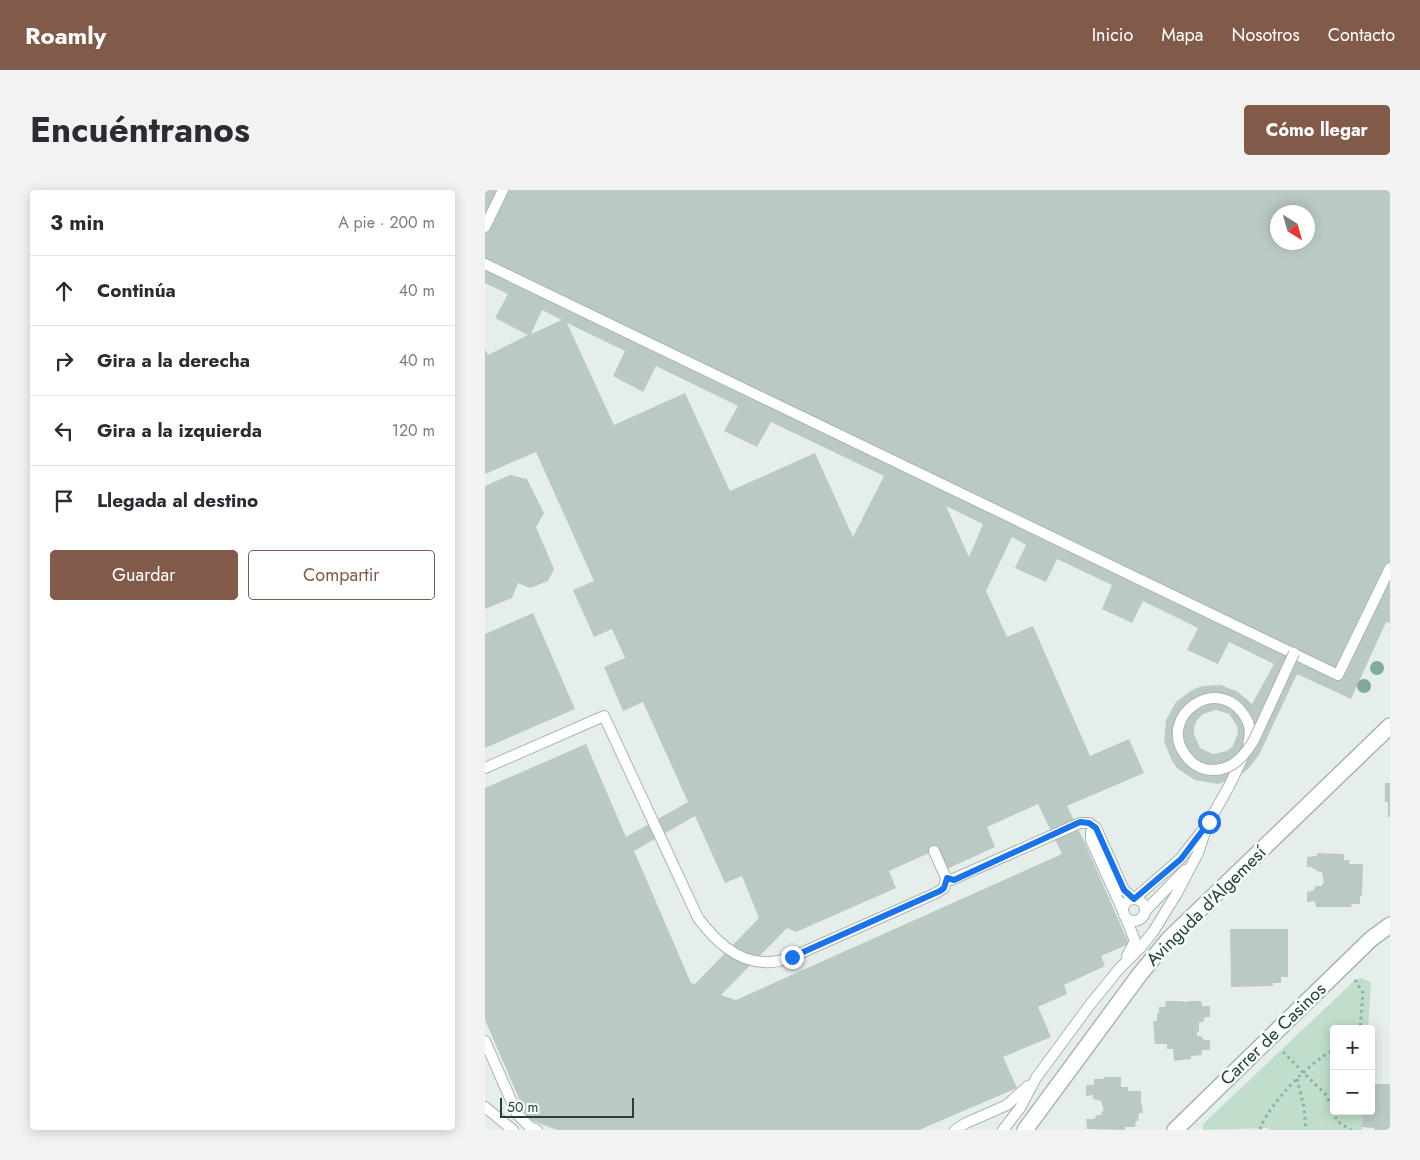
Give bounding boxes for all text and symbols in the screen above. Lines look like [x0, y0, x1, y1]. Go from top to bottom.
text: Roamly [25, 18, 106, 53]
text: Inicio [1092, 22, 1133, 48]
text: Mapa [1161, 22, 1203, 48]
text: Nosotros [1231, 22, 1300, 48]
text: Contacto [1328, 22, 1395, 48]
text: Encuéntranos [30, 105, 250, 155]
button: Cómo llegar [1244, 105, 1390, 155]
north arrow [1270, 205, 1315, 250]
text: 3 min [50, 208, 104, 238]
text: A pie · 200 m [338, 211, 435, 234]
icon: ahead [50, 277, 78, 305]
text: Continúa [97, 277, 176, 304]
text: 40 m [399, 279, 435, 302]
icon: right [50, 347, 78, 375]
text: Gira a la derecha [97, 347, 250, 374]
text: 40 m [399, 349, 435, 372]
icon: left [50, 417, 78, 445]
text: Gira a la izquierda [97, 417, 262, 444]
text: 120 m [392, 419, 435, 442]
icon: arrive [50, 487, 78, 515]
text: Llegada al destino [97, 487, 258, 514]
button: Guardar [50, 550, 238, 600]
button: Compartir [248, 550, 435, 600]
route start [1198, 811, 1221, 834]
street label: Avinguda d'Algemesí [1140, 839, 1273, 972]
route end [781, 946, 804, 969]
street label: Carrer de Casinos [1214, 977, 1332, 1091]
map controls [1330, 1025, 1375, 1115]
button: + [1330, 1025, 1375, 1070]
button: − [1330, 1070, 1375, 1115]
scale bar [500, 1095, 634, 1118]
text: 50 m [507, 1097, 538, 1117]

